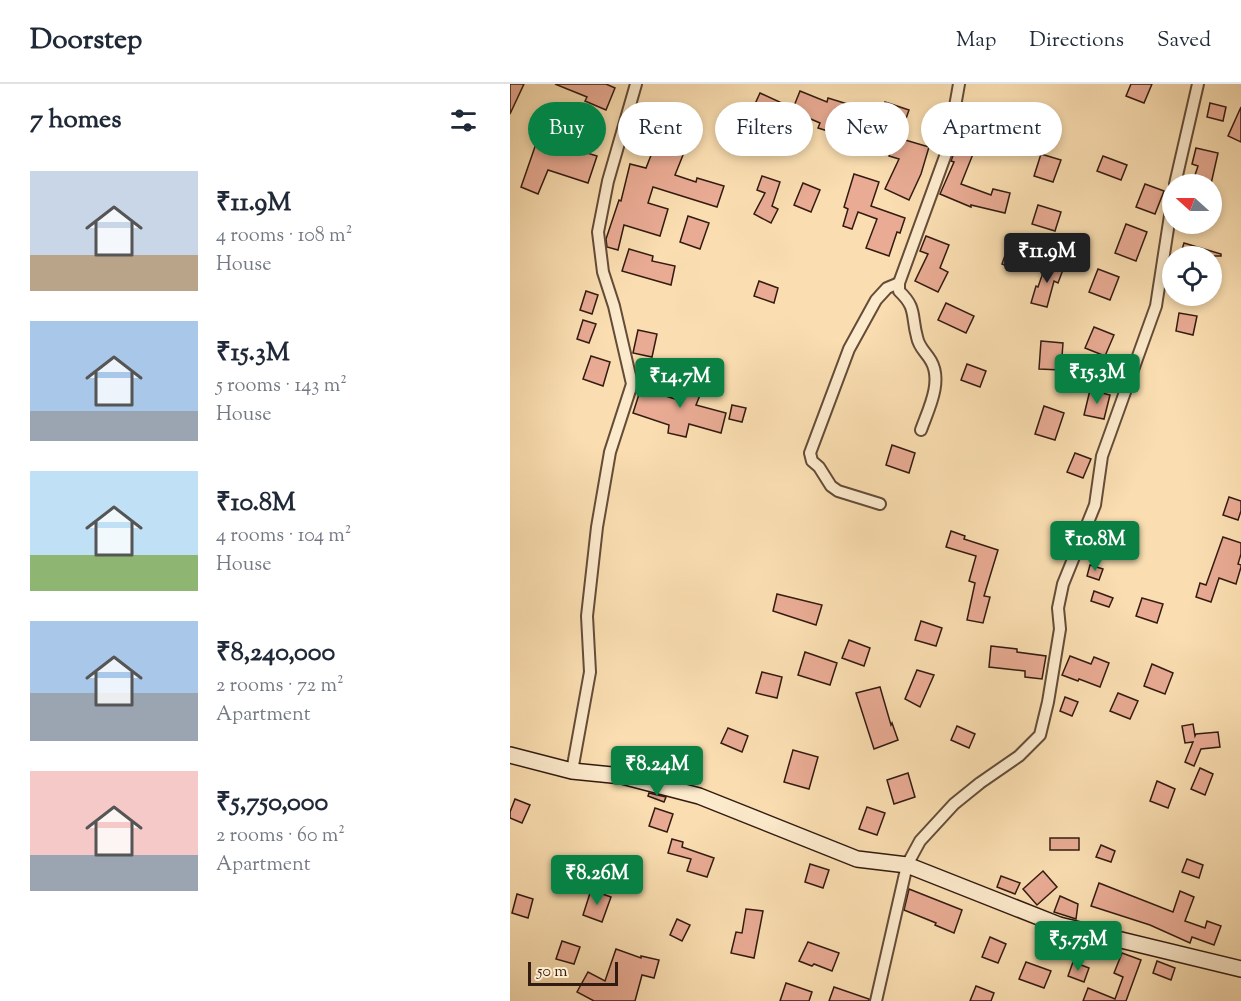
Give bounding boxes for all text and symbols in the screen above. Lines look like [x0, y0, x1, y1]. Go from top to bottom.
text: Doorstep [30, 21, 142, 61]
text: Map [956, 26, 996, 56]
text: Directions [1029, 26, 1124, 56]
text: Saved [1157, 26, 1211, 56]
text: 7 homes [30, 102, 121, 139]
chip: Buy [528, 102, 606, 156]
chip: Rent [618, 102, 703, 156]
chip: Filters [715, 102, 813, 156]
chip: New [825, 102, 909, 156]
chip: Apartment [921, 102, 1062, 156]
icon: filters [447, 104, 480, 137]
north arrow [1162, 174, 1222, 234]
map controls [1162, 174, 1222, 306]
text: ₹11.9M [216, 185, 291, 222]
icon: home [78, 195, 150, 267]
text: 4 rooms · 108 m² [216, 222, 352, 251]
pin: ₹11.9M [998, 233, 1096, 284]
text: ₹11.9M [1018, 238, 1076, 267]
button: locate [1162, 246, 1222, 306]
text: House [216, 251, 271, 280]
text: ₹15.3M [216, 335, 290, 372]
icon: home [78, 345, 150, 417]
pin: ₹15.3M [1048, 354, 1146, 405]
pin: ₹14.7M [631, 358, 729, 409]
text: ₹15.3M [1069, 359, 1125, 388]
text: ₹14.7M [649, 363, 711, 392]
text: 5 rooms · 143 m² [216, 372, 347, 401]
text: House [216, 401, 271, 430]
text: ₹10.8M [216, 485, 296, 522]
icon: home [78, 495, 150, 567]
pin: ₹10.8M [1046, 521, 1144, 572]
text: 4 rooms · 104 m² [216, 522, 352, 551]
text: ₹10.8M [1064, 526, 1126, 555]
text: House [216, 551, 271, 580]
text: ₹8,240,000 [216, 635, 335, 672]
icon: home [78, 645, 150, 717]
text: 2 rooms · 72 m² [216, 672, 344, 701]
text: Apartment [216, 701, 311, 730]
pin: ₹8.24M [608, 746, 706, 797]
text: ₹8.24M [625, 751, 689, 780]
text: ₹5,750,000 [216, 785, 328, 822]
icon: home [78, 795, 150, 867]
text: 2 rooms · 60 m² [216, 822, 345, 851]
text: Apartment [216, 851, 311, 880]
pin: ₹8.26M [548, 855, 646, 906]
text: ₹8.26M [565, 860, 629, 889]
pin: ₹5.75M [1029, 921, 1127, 972]
text: ₹5.75M [1049, 926, 1107, 955]
scale bar [528, 959, 618, 986]
text: 50 m [537, 961, 568, 984]

